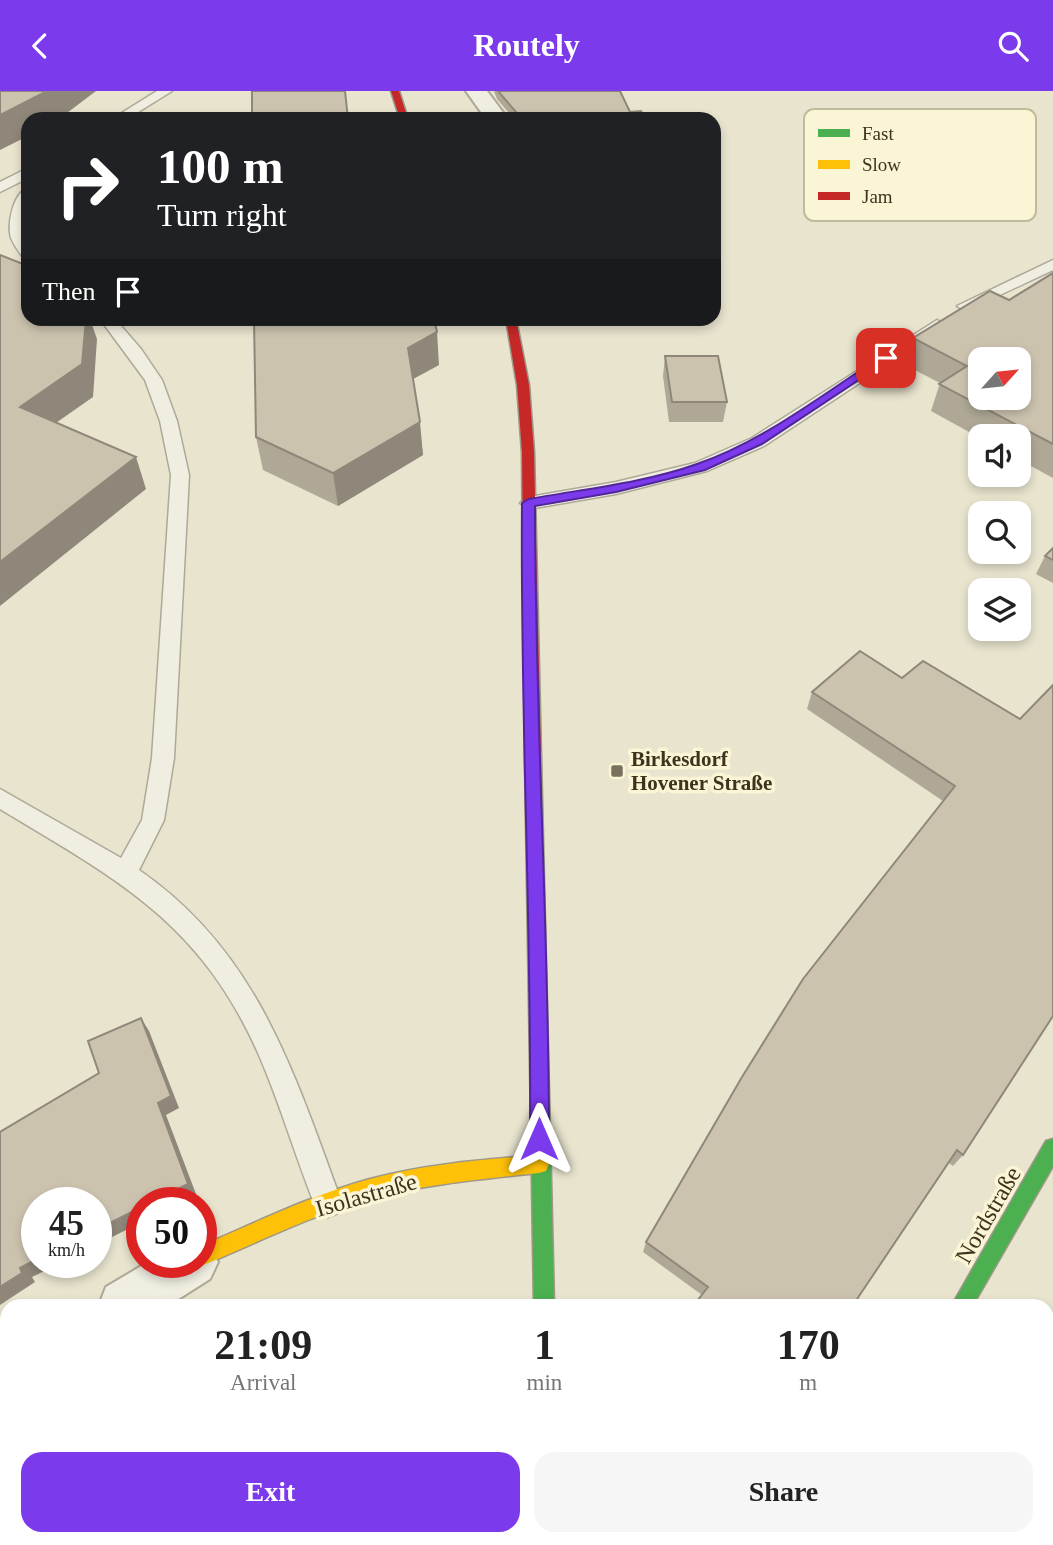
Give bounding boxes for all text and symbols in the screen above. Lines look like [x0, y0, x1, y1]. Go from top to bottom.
icon: back [21, 27, 59, 65]
text: Routely [473, 27, 580, 63]
icon: search [994, 27, 1032, 65]
legend [804, 109, 1036, 221]
text: Fast [862, 123, 894, 144]
text: 100 m [157, 139, 284, 194]
icon: right [42, 140, 133, 231]
text: Slow [862, 154, 901, 175]
text: Jam [862, 186, 893, 207]
text: Turn right [157, 197, 287, 233]
icon: arrive [109, 273, 147, 311]
text: Then [42, 277, 95, 306]
pin [856, 328, 916, 388]
icon: arrive [867, 339, 905, 377]
north arrow [968, 347, 1031, 409]
map controls [968, 347, 1031, 641]
button: sound [968, 424, 1031, 487]
button: search [968, 501, 1031, 564]
button: layers [968, 578, 1031, 641]
place label: Birkesdorf Hovener Straße [631, 747, 772, 795]
marker: Birkesdorf Hovener Straße [609, 763, 625, 779]
position arrow [502, 1102, 576, 1176]
street label: Nordstraße [950, 1162, 1026, 1268]
street label: Isolastraße [312, 1168, 420, 1222]
speed limit sign: 50 [126, 1187, 217, 1278]
text: 45 [49, 1204, 84, 1243]
text: km/h [48, 1240, 85, 1260]
text: 21:09 [214, 1322, 312, 1368]
text: 1 [534, 1322, 555, 1368]
text: 170 [777, 1322, 840, 1368]
text: Arrival [230, 1370, 297, 1395]
text: min [527, 1370, 562, 1395]
text: m [799, 1370, 817, 1395]
button: Exit [21, 1452, 520, 1532]
button: Share [534, 1452, 1033, 1532]

